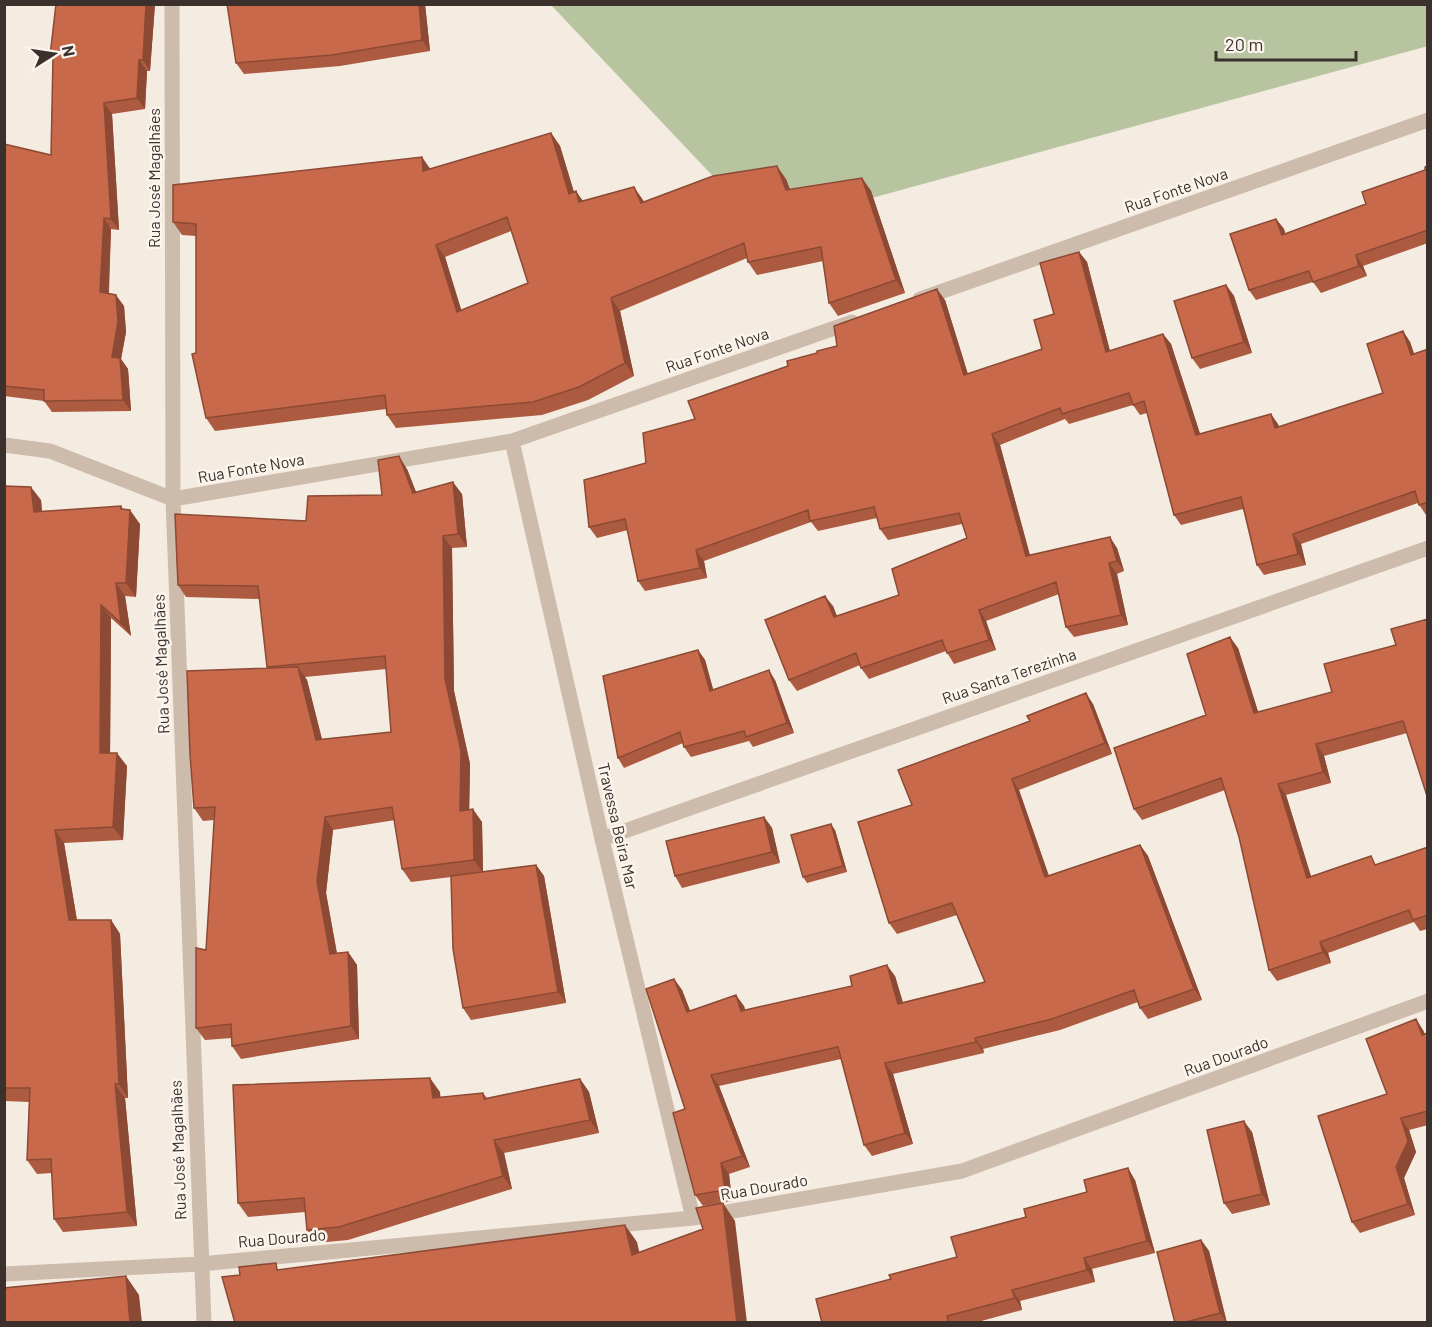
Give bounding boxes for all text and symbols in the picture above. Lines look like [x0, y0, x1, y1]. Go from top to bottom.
north arrow [24, 24, 84, 84]
scale bar [1216, 24, 1356, 62]
text: 20 m [1225, 33, 1263, 55]
text: N [59, 44, 80, 58]
street label: Rua José Magalhães [144, 108, 163, 248]
street label: Rua Fonte Nova [1122, 163, 1230, 216]
street label: Rua Fonte Nova [663, 323, 771, 376]
street label: Rua Fonte Nova [196, 449, 306, 486]
street label: Rua José Magalhães [149, 594, 172, 734]
street label: Rua Santa Terezinha [939, 644, 1078, 707]
street label: Travessa Beira Mar [595, 761, 642, 891]
street label: Rua Dourado [1181, 1031, 1271, 1080]
street label: Rua José Magalhães [166, 1080, 189, 1220]
street label: Rua Dourado [719, 1169, 809, 1204]
street label: Rua Dourado [237, 1224, 327, 1251]

